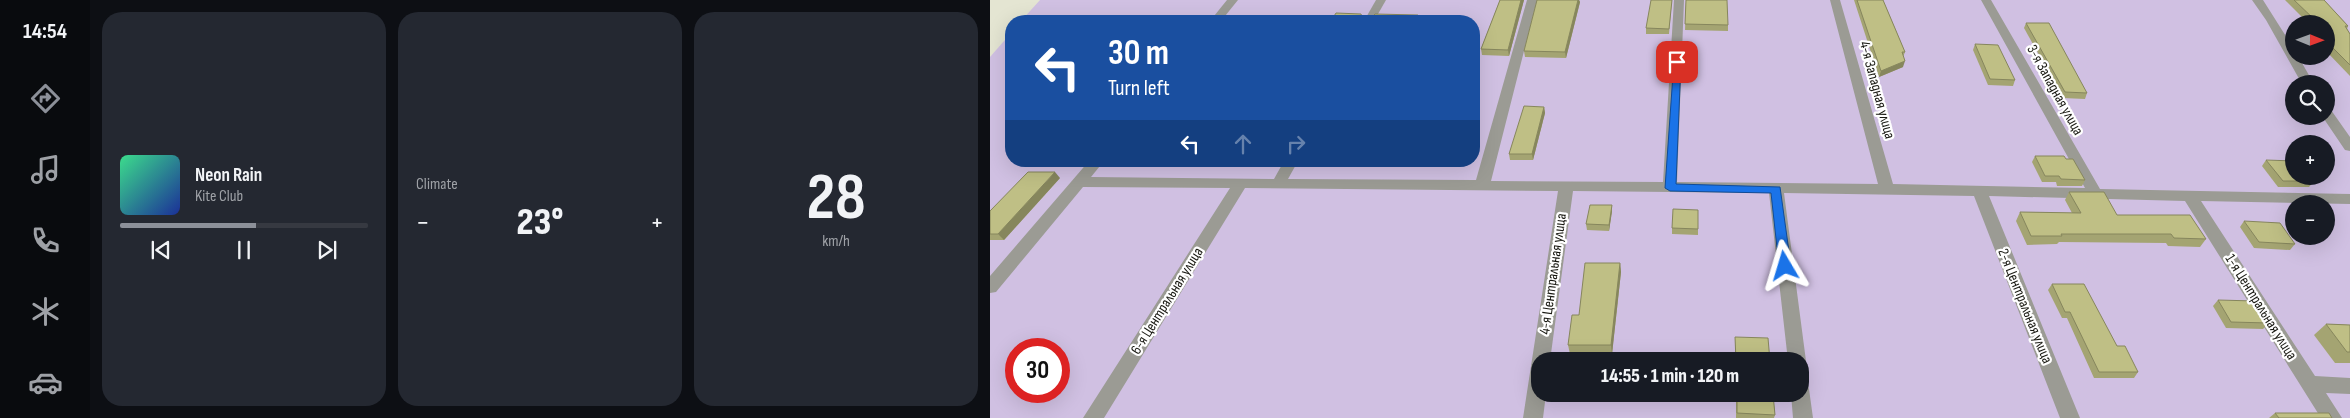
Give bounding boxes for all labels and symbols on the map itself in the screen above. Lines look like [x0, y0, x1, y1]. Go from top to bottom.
north arrow [2285, 15, 2335, 65]
street label: 4-я Западная улица [1855, 39, 1899, 141]
pin [1656, 41, 1698, 83]
street label: 3-я Западная улица [2022, 41, 2088, 139]
street label: 4-я Центральная улица [1535, 212, 1571, 336]
position arrow [1758, 239, 1810, 291]
street label: 6-я Центральная улица [1126, 244, 1208, 358]
street label: 2-я Центральная улица [1993, 246, 2057, 366]
street label: 1-я Центральная улица [2221, 251, 2301, 364]
speed limit sign: 30 [1005, 338, 1070, 403]

